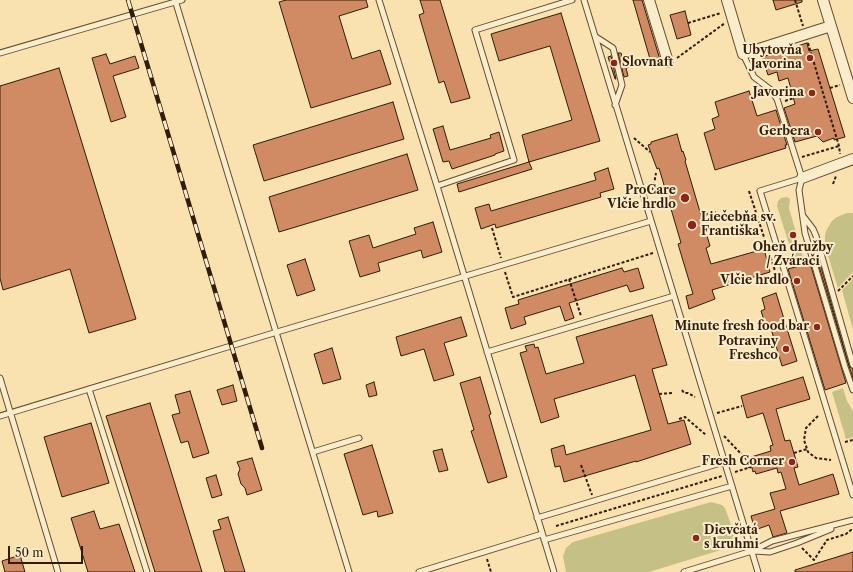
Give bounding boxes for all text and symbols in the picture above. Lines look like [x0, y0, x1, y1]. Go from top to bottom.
place label: Ubytovňa Javorina [742, 44, 802, 72]
marker: Ubytovňa Javorina [805, 53, 815, 63]
place label: Slovnaft [622, 56, 673, 70]
marker: Slovnaft [609, 58, 619, 68]
place label: Javorina [753, 86, 804, 100]
marker: Javorina [807, 88, 817, 98]
place label: Gerbera [759, 125, 810, 139]
marker: Gerbera [813, 127, 823, 137]
place label: ProCare Vlčie hrdlo [607, 184, 676, 212]
marker: ProCare Vlčie hrdlo [679, 192, 691, 204]
place label: Liečebňa sv. Františka [701, 211, 776, 239]
marker: Liečebňa sv. Františka [686, 219, 698, 231]
marker: Oheň družby / Zvárači [788, 230, 798, 240]
place label: Oheň družby / Zvárači [753, 241, 833, 269]
place label: Vlčie hrdlo [720, 274, 789, 288]
marker: Vlčie hrdlo [792, 276, 802, 286]
place label: Minute fresh food bar [674, 320, 809, 334]
marker: Minute fresh food bar [812, 322, 822, 332]
place label: Potraviny Freshco [718, 335, 778, 363]
marker: Potraviny Freshco [781, 344, 791, 354]
place label: Fresh Corner [702, 455, 784, 469]
marker: Fresh Corner [787, 457, 797, 467]
place label: Dievčatá s kruhmi [704, 524, 759, 552]
marker: Dievčatá s kruhmi [691, 533, 701, 543]
scale bar [10, 538, 85, 564]
text: 50 m [15, 545, 44, 560]

